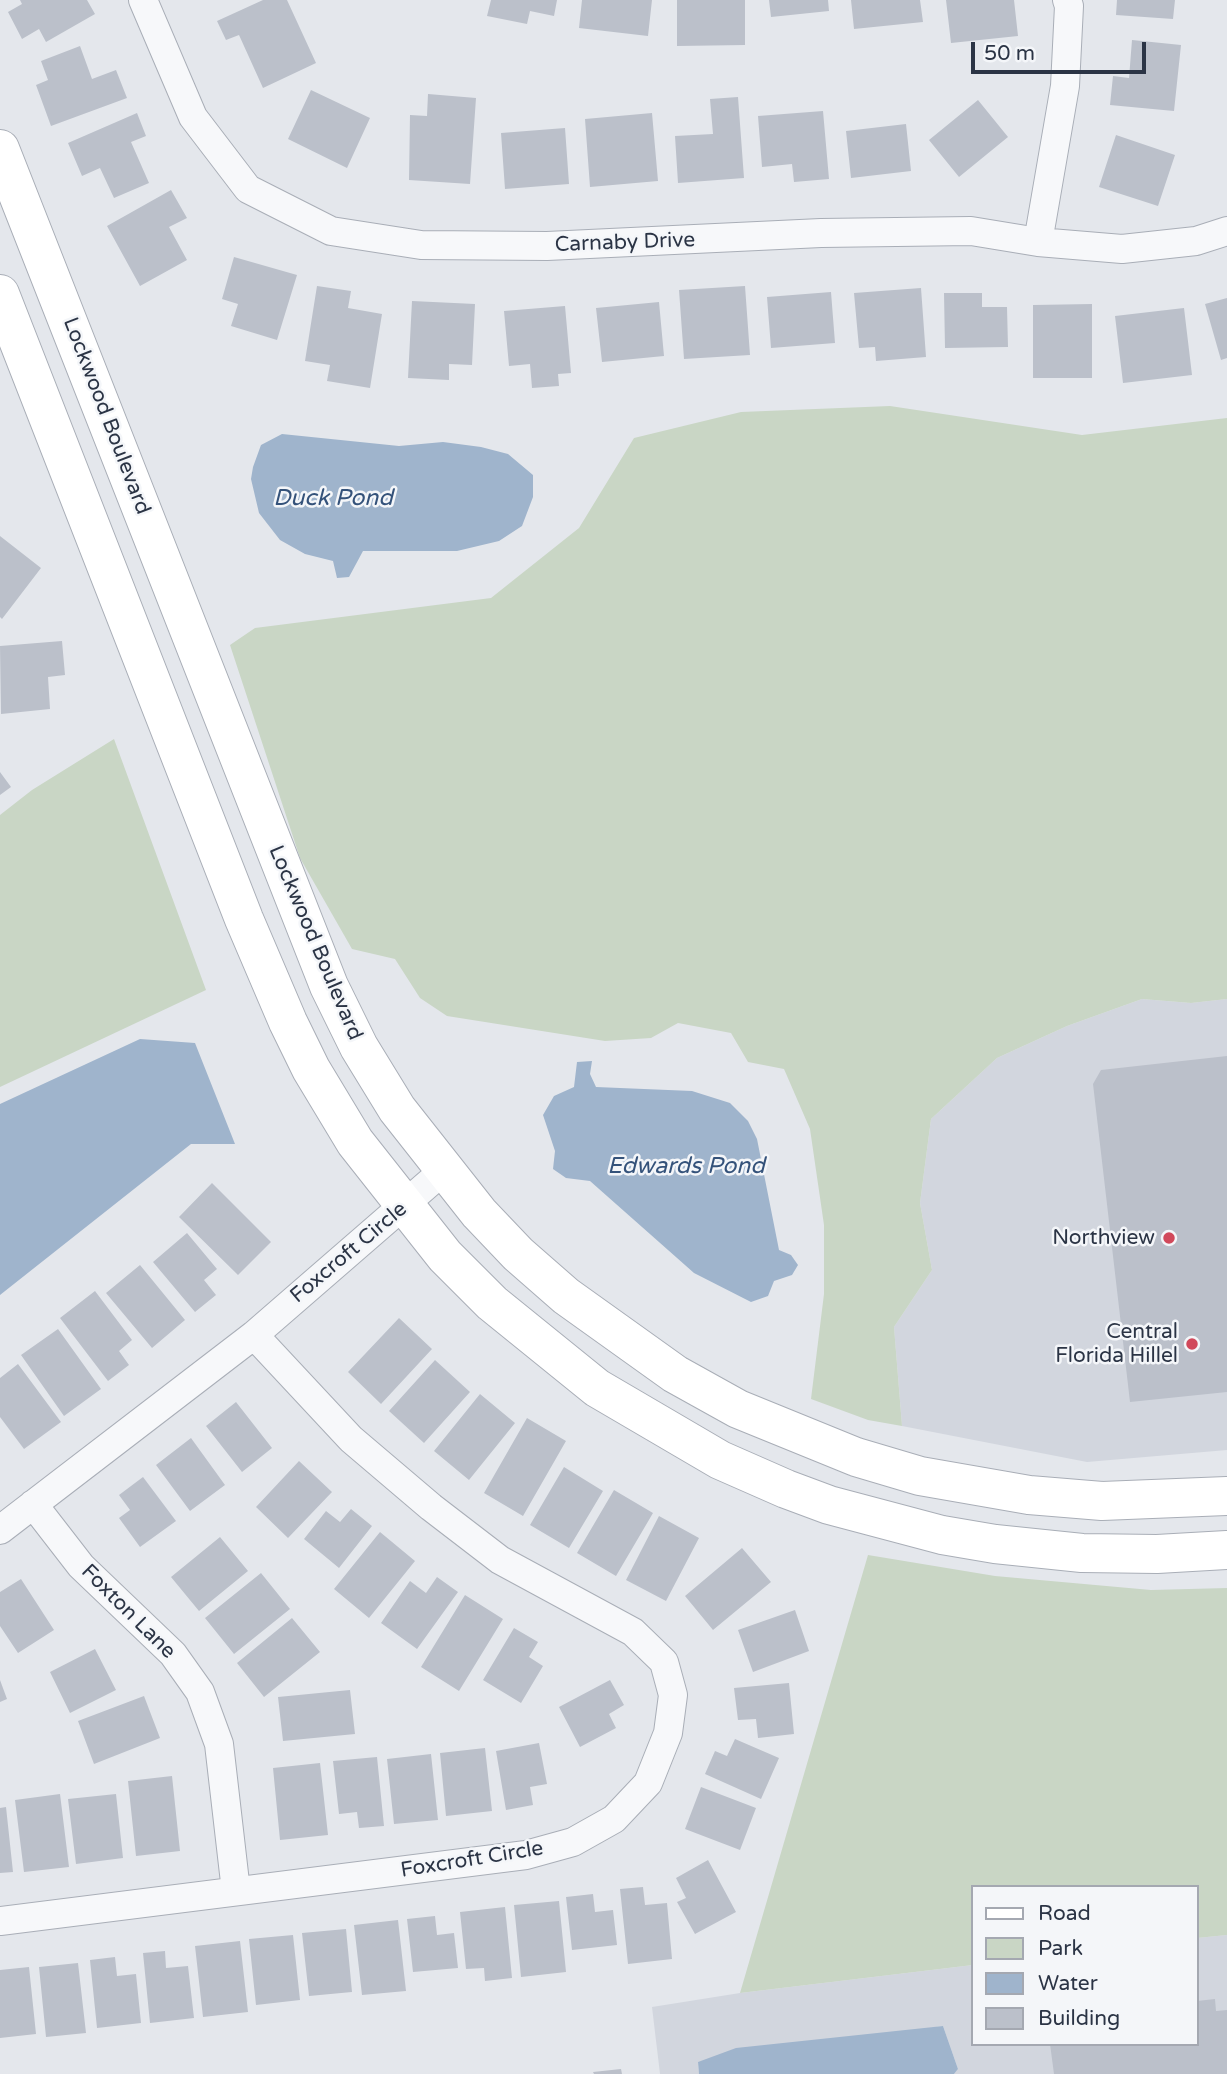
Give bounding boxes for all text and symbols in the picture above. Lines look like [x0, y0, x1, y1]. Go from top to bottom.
scale bar [975, 28, 1150, 72]
text: 50 m [984, 41, 1035, 66]
street label: Carnaby Drive [554, 228, 696, 258]
street label: Lockwood Boulevard [57, 314, 155, 518]
water label: Duck Pond [273, 485, 393, 513]
street label: Lockwood Boulevard [263, 842, 367, 1044]
water label: Edwards Pond [607, 1153, 765, 1181]
street label: Foxcroft Circle [286, 1197, 412, 1309]
place label: Northview [1052, 1225, 1155, 1251]
marker: Northview [1161, 1230, 1177, 1246]
place label: Central Florida Hillel [1055, 1319, 1178, 1369]
marker: Central Florida Hillel [1184, 1336, 1200, 1352]
street label: Foxton Lane [76, 1560, 180, 1664]
street label: Foxcroft Circle [399, 1836, 545, 1884]
legend [972, 1885, 1199, 2046]
text: Road [1038, 1901, 1091, 1926]
text: Park [1038, 1936, 1083, 1961]
text: Water [1038, 1971, 1098, 1996]
text: Building [1038, 2006, 1120, 2031]

